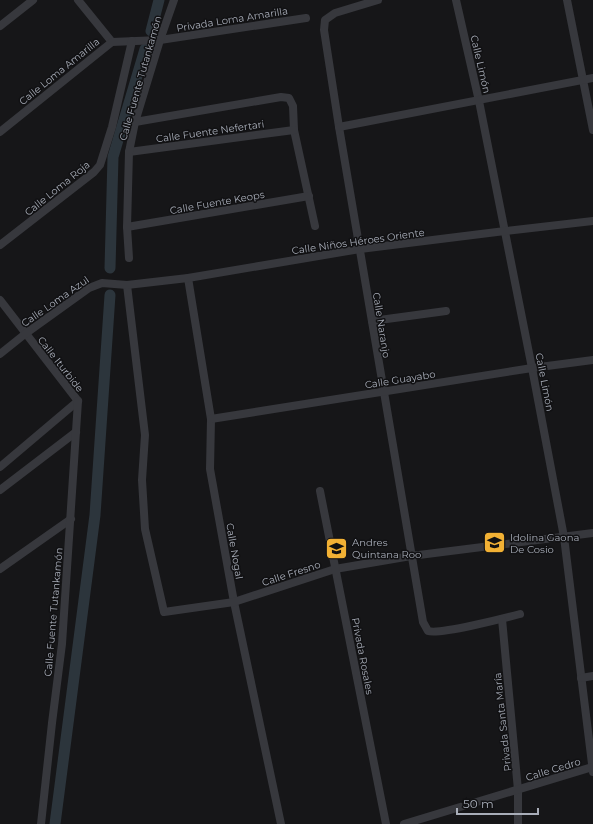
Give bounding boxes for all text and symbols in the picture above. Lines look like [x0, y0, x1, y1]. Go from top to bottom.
street label: Privada Loma Amarilla [175, 4, 289, 35]
street label: Calle Fuente Tutankamón [116, 14, 165, 142]
street label: Calle Limón [468, 34, 494, 94]
street label: Calle Loma Amarilla [16, 35, 102, 108]
street label: Calle Fuente Nefertari [155, 117, 265, 146]
street label: Calle Loma Roja [22, 158, 93, 219]
street label: Calle Fuente Keops [169, 188, 266, 217]
street label: Calle Niños Héroes Oriente [291, 226, 425, 257]
street label: Calle Loma Azul [19, 273, 92, 330]
street label: Calle Naranjo [370, 291, 393, 359]
street label: Calle Iturbide [35, 334, 86, 395]
street label: Calle Limón [532, 352, 557, 412]
street label: Calle Guayabo [364, 367, 436, 391]
street label: Calle Nogal [223, 522, 246, 580]
school or university icon: Idolina Gaona De Cosio [481, 530, 507, 556]
place label: Idolina Gaona De Cosio [510, 531, 579, 556]
school or university icon: Andres Quintana Roo [323, 535, 349, 561]
place label: Andres Quintana Roo [352, 536, 421, 561]
street label: Calle Fuente Tutankamón [41, 547, 66, 677]
street label: Calle Fresno [260, 558, 322, 589]
street label: Privada Rosales [349, 617, 376, 696]
street label: Privada Santa María [491, 672, 514, 772]
street label: Calle Cedro [524, 755, 582, 784]
scale bar [457, 790, 538, 816]
text: 50 m [463, 796, 494, 811]

